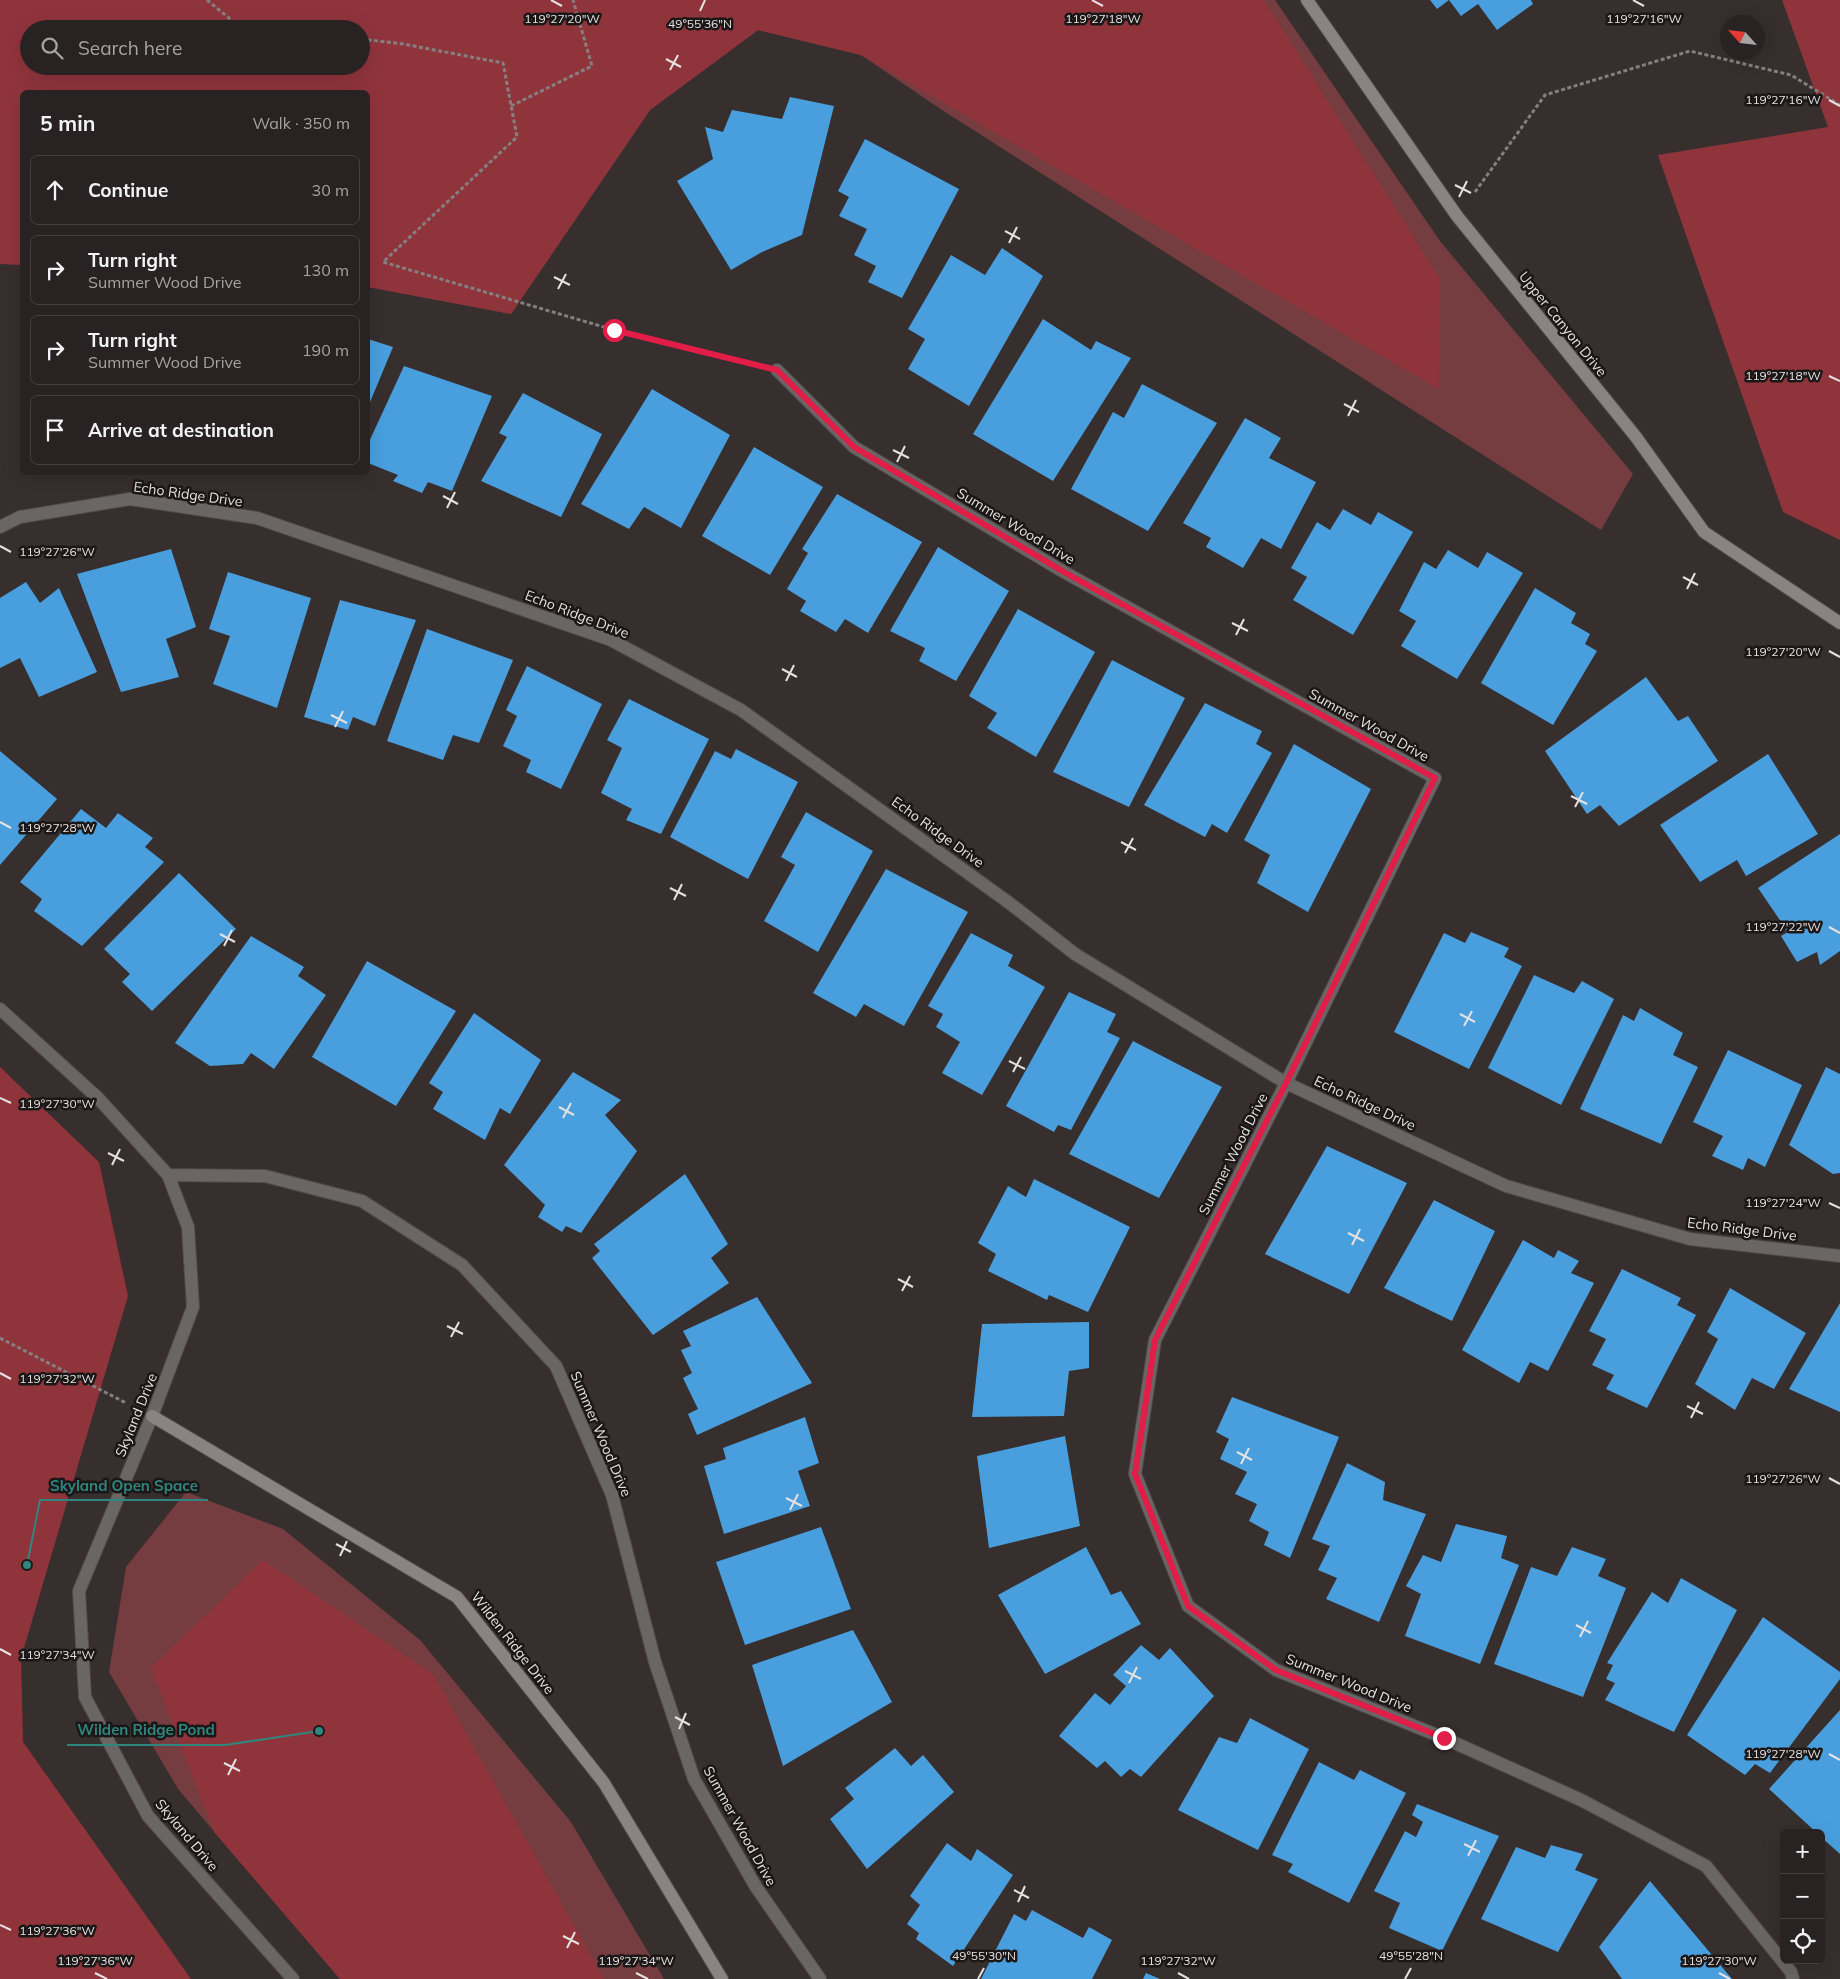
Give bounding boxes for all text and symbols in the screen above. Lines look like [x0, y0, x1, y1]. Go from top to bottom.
text: 119°27'20"W [524, 11, 600, 26]
text: 119°27'18"W [1065, 11, 1141, 26]
text: 119°27'16"W [1606, 11, 1682, 26]
north arrow [1720, 15, 1765, 60]
text: 49°55'36"N [668, 16, 732, 31]
search box [20, 20, 370, 75]
icon: search [38, 34, 66, 62]
text: Search here [78, 36, 182, 60]
text: 119°27'16"W [1745, 92, 1821, 107]
text: 5 min [40, 110, 95, 136]
text: Walk · 350 m [252, 113, 350, 133]
icon: ahead [41, 176, 69, 204]
text: Continue [88, 178, 168, 202]
text: 30 m [312, 180, 349, 200]
text: Turn right [88, 248, 177, 272]
icon: right [41, 256, 69, 284]
text: 130 m [302, 260, 349, 280]
street label: Upper Canyon Drive [1515, 268, 1611, 380]
text: Summer Wood Drive [88, 272, 242, 292]
route start [603, 319, 626, 342]
text: Turn right [88, 328, 177, 352]
icon: right [41, 336, 69, 364]
text: 190 m [302, 340, 349, 360]
text: Summer Wood Drive [88, 352, 242, 372]
text: 119°27'18"W [1745, 368, 1821, 383]
icon: arrive [41, 416, 69, 444]
text: Arrive at destination [88, 418, 274, 442]
street label: Echo Ridge Drive [132, 477, 244, 511]
street label: Summer Wood Drive [954, 484, 1078, 568]
text: 119°27'26"W [19, 544, 95, 559]
street label: Echo Ridge Drive [522, 586, 632, 642]
text: 119°27'20"W [1745, 644, 1821, 659]
street label: Summer Wood Drive [1306, 685, 1432, 765]
street label: Echo Ridge Drive [888, 792, 988, 872]
text: 119°27'28"W [19, 820, 95, 835]
text: 119°27'22"W [1745, 919, 1821, 934]
street label: Echo Ridge Drive [1311, 1072, 1419, 1134]
street label: Summer Wood Drive [1194, 1090, 1272, 1218]
text: 119°27'30"W [19, 1096, 95, 1111]
text: 119°27'24"W [1745, 1195, 1821, 1210]
street label: Echo Ridge Drive [1686, 1213, 1798, 1245]
street label: Summer Wood Drive [566, 1369, 636, 1499]
street label: Skyland Drive [111, 1370, 161, 1460]
text: 119°27'32"W [19, 1371, 95, 1386]
callout: Skyland Open Space [40, 1470, 208, 1500]
text: 119°27'26"W [1745, 1471, 1821, 1486]
text: Skyland Open Space [50, 1476, 198, 1495]
street label: Wilden Ridge Drive [467, 1588, 559, 1698]
text: 119°27'34"W [19, 1647, 95, 1662]
street label: Summer Wood Drive [1283, 1649, 1415, 1717]
callout: Wilden Ridge Pond [67, 1715, 225, 1745]
text: Wilden Ridge Pond [77, 1720, 215, 1739]
route end [1433, 1727, 1456, 1750]
text: 119°27'28"W [1745, 1746, 1821, 1761]
street label: Summer Wood Drive [700, 1763, 780, 1889]
street label: Skyland Drive [152, 1795, 222, 1875]
map controls [1780, 1829, 1825, 1964]
button: + [1780, 1829, 1825, 1874]
button: − [1780, 1874, 1825, 1919]
button: locate [1780, 1919, 1825, 1964]
text: 119°27'36"W [19, 1923, 95, 1938]
text: 49°55'30"N [952, 1948, 1016, 1963]
text: 49°55'28"N [1379, 1948, 1443, 1963]
text: 119°27'36"W [57, 1953, 133, 1968]
text: 119°27'34"W [598, 1953, 674, 1968]
text: 119°27'32"W [1140, 1953, 1216, 1968]
text: 119°27'30"W [1681, 1953, 1757, 1968]

